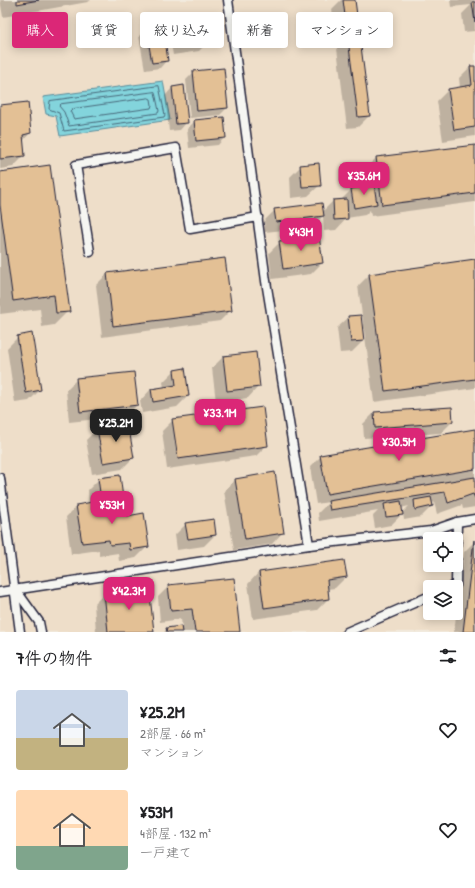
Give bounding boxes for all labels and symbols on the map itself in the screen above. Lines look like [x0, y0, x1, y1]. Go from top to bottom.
pin: ¥35.6M [331, 162, 397, 196]
pin: ¥43M [277, 218, 325, 252]
pin: ¥33.1M [187, 399, 253, 433]
pin: ¥25.2M [83, 409, 149, 443]
pin: ¥30.5M [366, 428, 432, 462]
pin: ¥53M [88, 491, 136, 525]
pin: ¥42.3M [96, 577, 162, 611]

